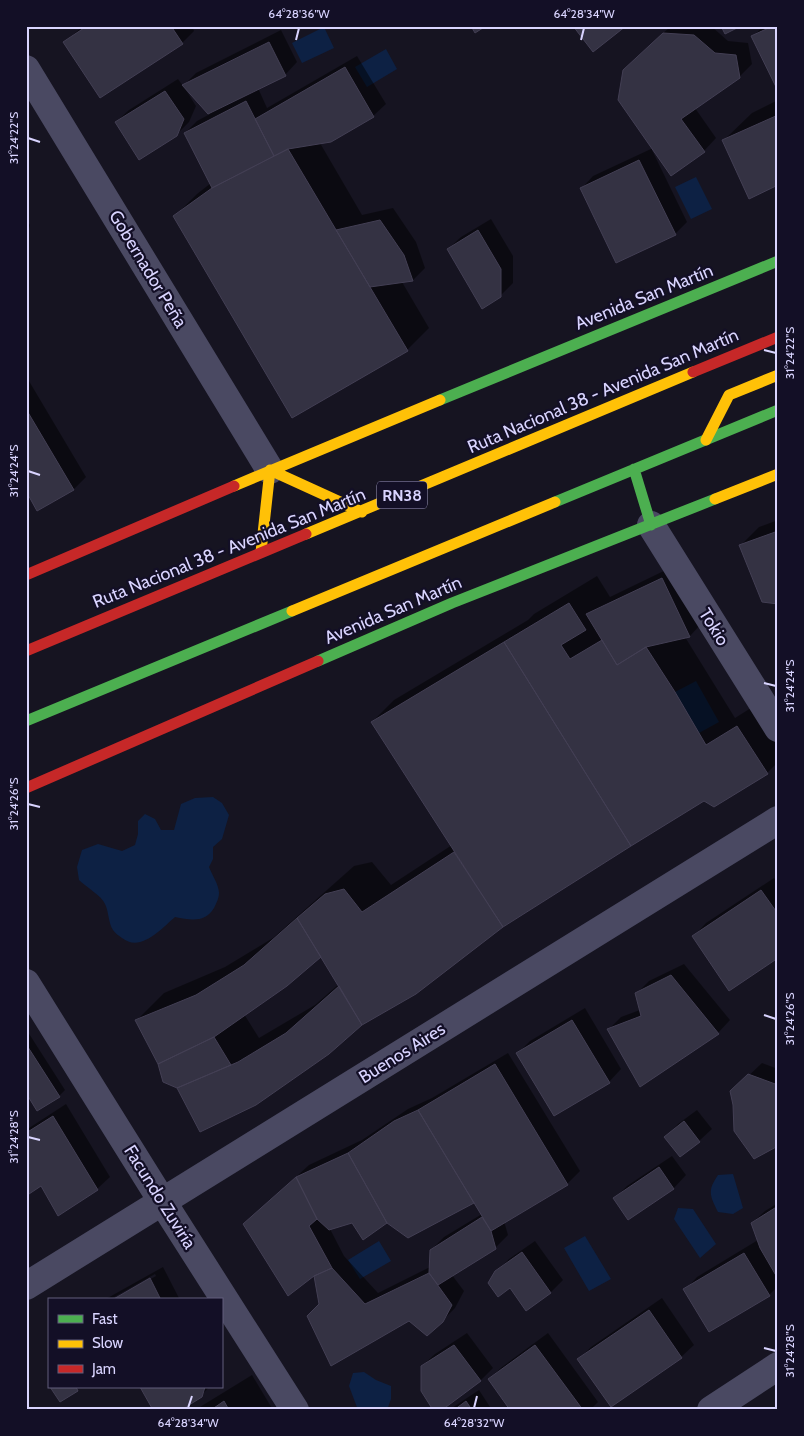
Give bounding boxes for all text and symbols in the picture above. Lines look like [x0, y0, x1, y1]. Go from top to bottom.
text: 64°28'36"W [268, 6, 330, 21]
text: 64°28'34"W [553, 6, 615, 21]
text: 31°24'22"S [6, 112, 21, 164]
street label: Gobernador Peña [104, 206, 192, 332]
street label: Avenida San Martín [572, 259, 716, 335]
street label: Ruta Nacional 38 - Avenida San Martín [464, 324, 742, 458]
text: 31°24'22"S [782, 327, 797, 379]
text: 31°24'24"S [6, 445, 21, 498]
road number: RN38 [377, 482, 427, 508]
street label: Ruta Nacional 38 - Avenida San Martín [89, 483, 369, 613]
street label: Avenida San Martín [321, 571, 465, 649]
street label: Tokio [694, 604, 734, 650]
text: 31°24'24"S [782, 660, 797, 713]
text: 31°24'26"S [6, 777, 21, 831]
text: 31°24'26"S [782, 992, 797, 1046]
street label: Buenos Aires [355, 1018, 449, 1088]
text: 31°24'28"S [6, 1110, 21, 1164]
street label: Facundo Zuviría [119, 1141, 201, 1253]
legend [48, 1298, 222, 1388]
text: Fast [92, 1310, 117, 1328]
text: 31°24'28"S [782, 1324, 797, 1378]
text: Slow [92, 1334, 123, 1352]
text: Jam [91, 1360, 116, 1378]
text: 64°28'34"W [157, 1415, 219, 1430]
text: 64°28'32"W [444, 1415, 505, 1430]

